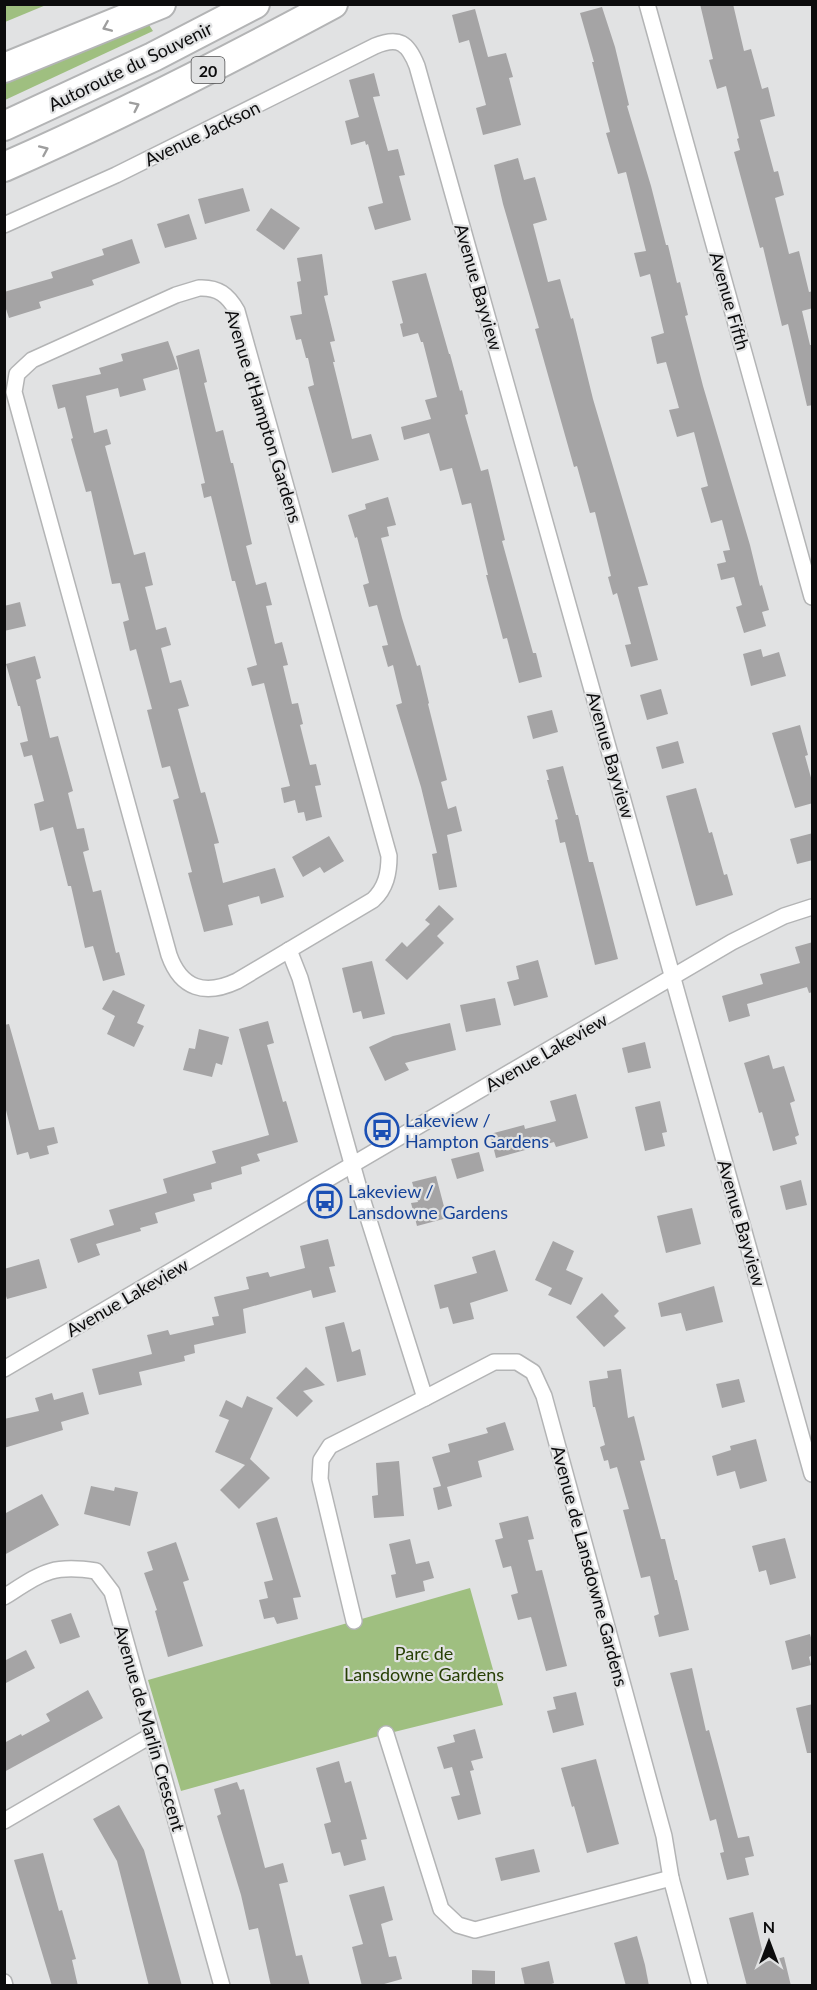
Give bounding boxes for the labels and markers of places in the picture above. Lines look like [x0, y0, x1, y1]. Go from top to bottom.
place label: Lakeview / Hampton Gardens [405, 1109, 549, 1152]
bus stop icon: Lakeview / Hampton Gardens [364, 1112, 400, 1148]
place label: Lakeview / Lansdowne Gardens [348, 1180, 508, 1223]
bus stop icon: Lakeview / Lansdowne Gardens [307, 1183, 343, 1219]

